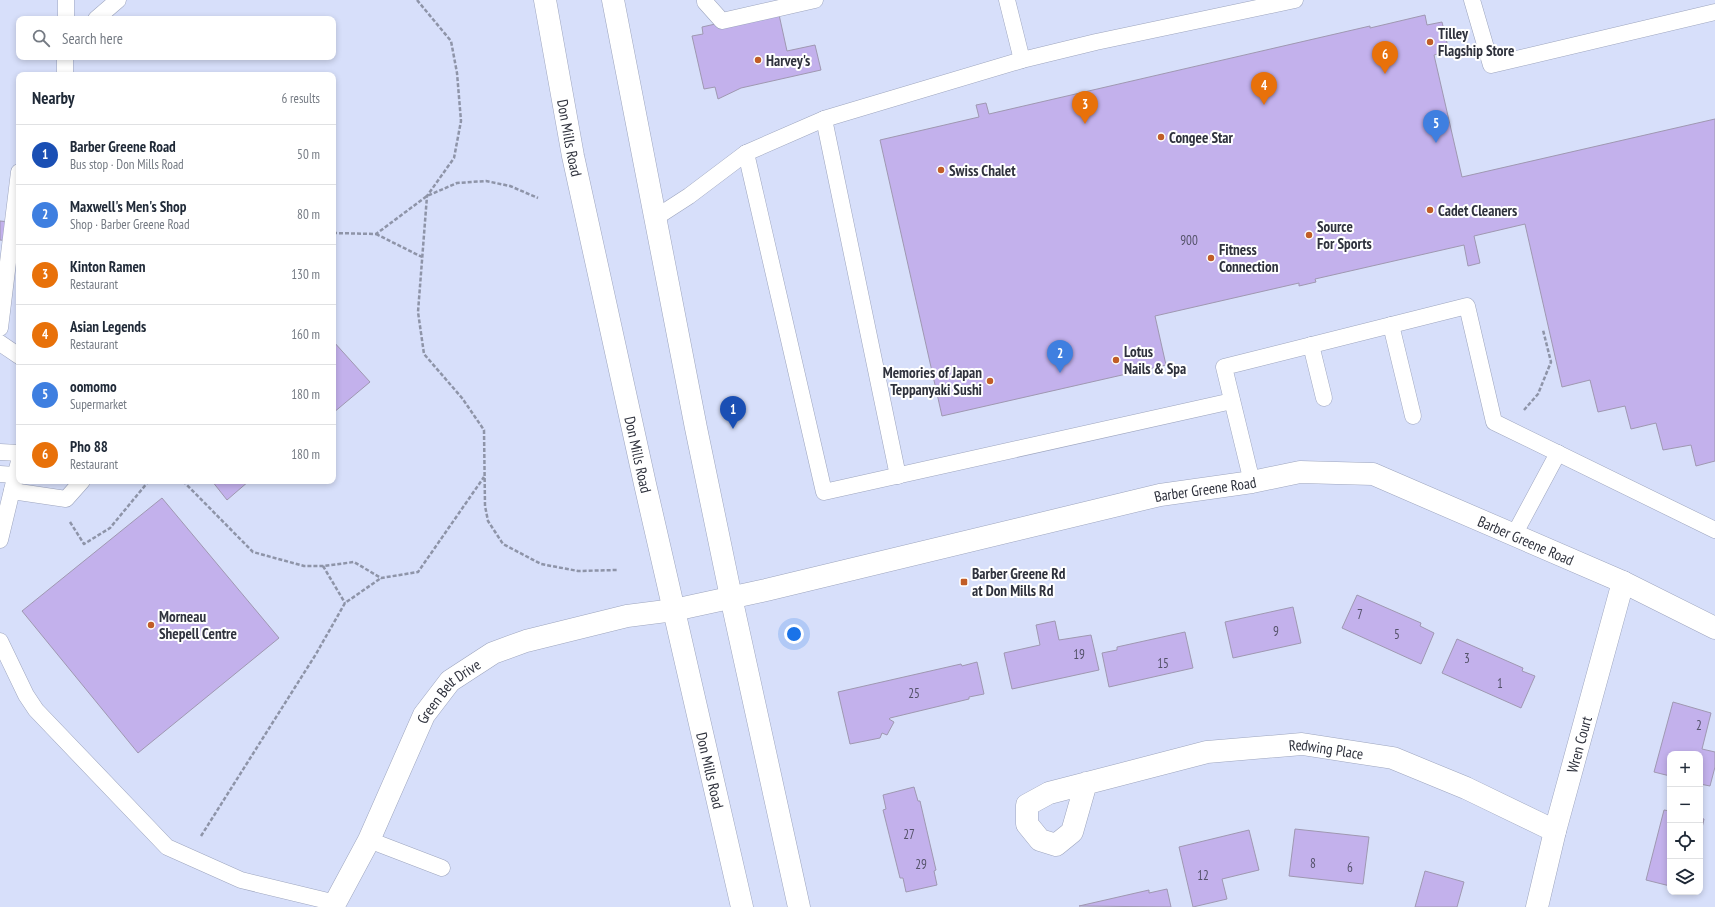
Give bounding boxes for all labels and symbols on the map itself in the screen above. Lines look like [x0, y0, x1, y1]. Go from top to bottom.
place label: Tilley Flagship Store [1438, 24, 1514, 60]
marker: Tilley Flagship Store [1425, 37, 1435, 47]
pin: 6 [1372, 41, 1398, 74]
place label: Harvey's [766, 51, 810, 70]
marker: Harvey's [753, 55, 763, 65]
pin: 4 [1251, 72, 1277, 105]
pin: 3 [1072, 91, 1098, 124]
street label: Don Mills Road [554, 98, 587, 178]
pin: 5 [1423, 110, 1449, 143]
place label: Congee Star [1169, 128, 1234, 147]
marker: Congee Star [1156, 132, 1166, 142]
place label: Swiss Chalet [949, 161, 1016, 180]
marker: Swiss Chalet [936, 165, 946, 175]
place label: Cadet Cleaners [1438, 201, 1517, 220]
marker: Cadet Cleaners [1425, 205, 1435, 215]
place label: Source For Sports [1317, 217, 1372, 253]
marker: Source For Sports [1304, 230, 1314, 240]
house number: 900 [1180, 232, 1198, 249]
place label: Fitness Connection [1219, 240, 1279, 276]
marker: Fitness Connection [1206, 253, 1216, 263]
pin: 2 [1047, 340, 1073, 373]
place label: Lotus Nails & Spa [1124, 342, 1186, 378]
marker: Lotus Nails & Spa [1111, 355, 1121, 365]
place label: Memories of Japan Teppanyaki Sushi [883, 363, 982, 399]
marker: Memories of Japan Teppanyaki Sushi [985, 376, 995, 386]
pin: 1 [720, 396, 746, 429]
street label: Don Mills Road [621, 414, 656, 495]
street label: Barber Greene Road [1152, 472, 1258, 506]
street label: Barber Greene Road [1475, 511, 1577, 569]
place label: Barber Greene Rd at Don Mills Rd [972, 564, 1066, 600]
marker: Barber Greene Rd at Don Mills Rd [959, 577, 969, 587]
house number: 7 [1357, 606, 1363, 623]
place label: Morneau Shepell Centre [159, 607, 237, 643]
marker: Morneau Shepell Centre [146, 620, 156, 630]
house number: 9 [1273, 623, 1279, 640]
your location [784, 624, 804, 644]
house number: 5 [1394, 626, 1400, 643]
house number: 19 [1073, 646, 1085, 663]
house number: 3 [1464, 650, 1470, 667]
street label: Green Belt Drive [412, 654, 484, 726]
house number: 15 [1157, 655, 1169, 672]
house number: 1 [1497, 675, 1503, 692]
house number: 25 [908, 685, 920, 702]
street label: Wren Court [1562, 714, 1595, 775]
house number: 2 [1696, 717, 1702, 734]
street label: Don Mills Road [693, 730, 729, 810]
street label: Redwing Place [1288, 735, 1365, 763]
house number: 27 [903, 826, 915, 843]
house number: 8 [1310, 855, 1316, 872]
house number: 29 [915, 856, 927, 873]
house number: 6 [1347, 859, 1353, 876]
house number: 12 [1197, 867, 1209, 884]

